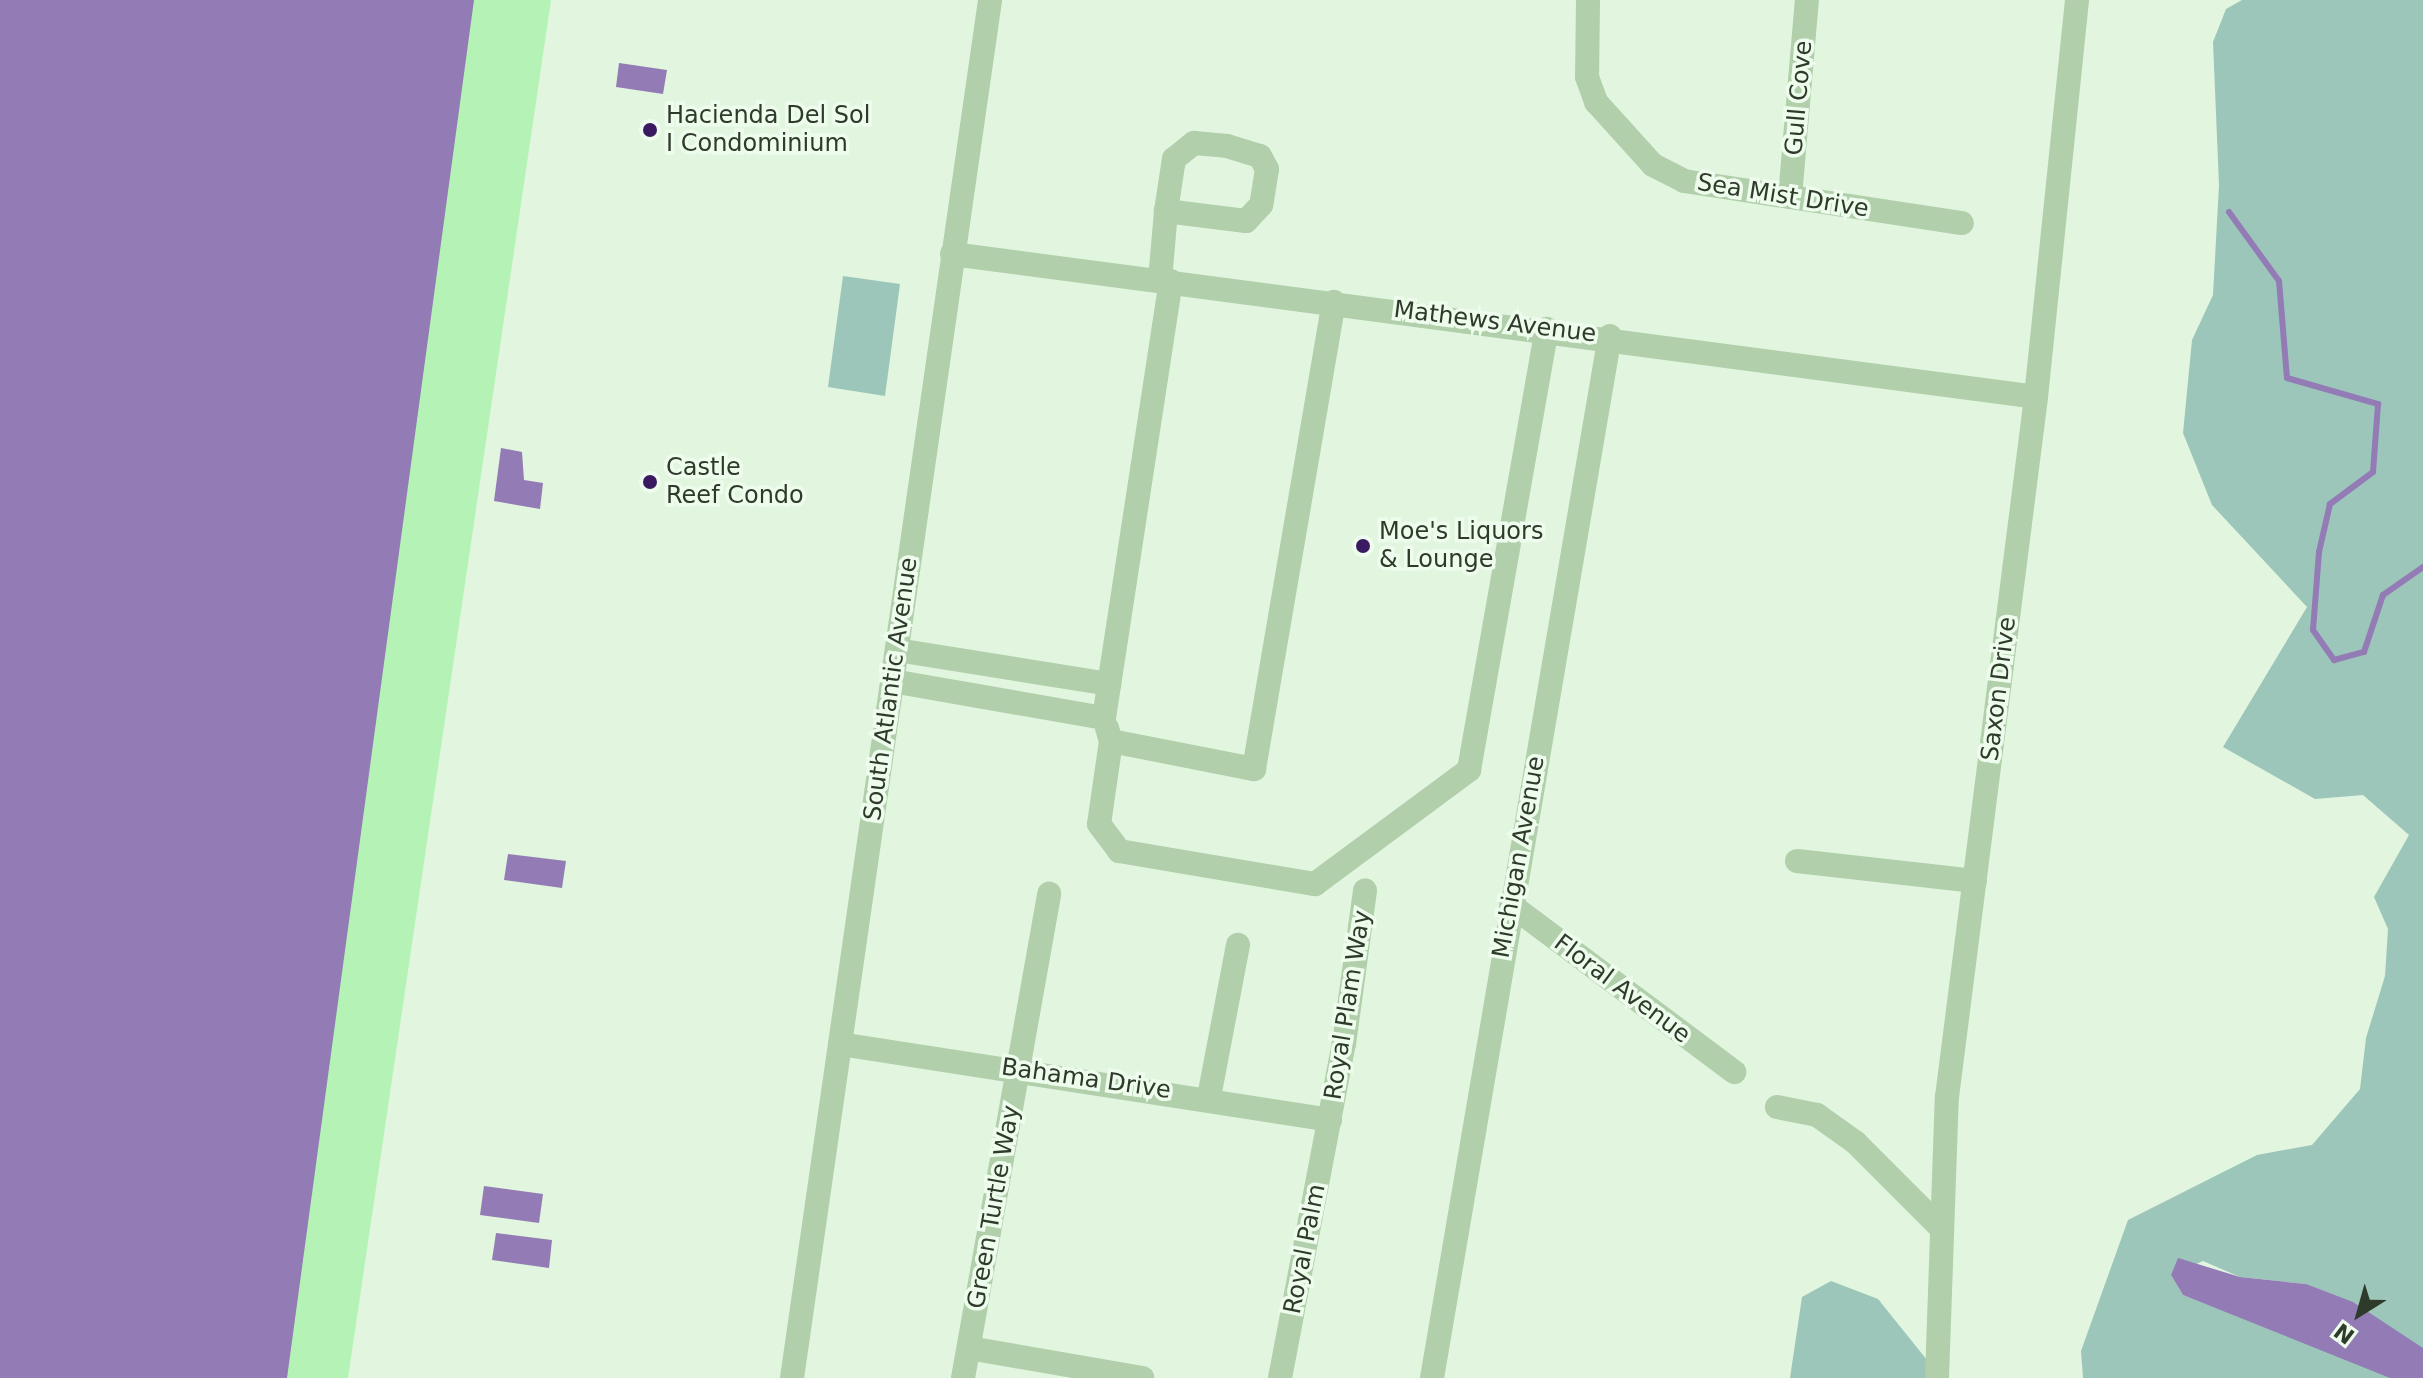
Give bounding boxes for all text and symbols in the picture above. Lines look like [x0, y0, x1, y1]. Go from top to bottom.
street label: Gull Cove [1780, 39, 1818, 157]
place label: Hacienda Del Sol I Condominium [666, 102, 870, 158]
marker: Hacienda Del Sol I Condominium [641, 121, 659, 139]
street label: Sea Mist Drive [1695, 168, 1871, 224]
street label: Mathews Avenue [1392, 295, 1598, 349]
place label: Castle Reef Condo [666, 454, 804, 510]
marker: Castle Reef Condo [641, 473, 659, 491]
place label: Moe's Liquors & Lounge [1379, 518, 1543, 574]
marker: Moe's Liquors & Lounge [1354, 537, 1372, 555]
street label: South Atlantic Avenue [858, 556, 924, 822]
street label: Saxon Drive [1976, 615, 2022, 763]
street label: Michigan Avenue [1487, 754, 1551, 960]
street label: Royal Plam Way [1319, 908, 1377, 1102]
street label: Floral Avenue [1548, 928, 1696, 1050]
street label: Bahama Drive [999, 1053, 1173, 1105]
street label: Green Turtle Way [962, 1103, 1026, 1311]
street label: Royal Palm [1278, 1182, 1332, 1316]
north arrow [2319, 1274, 2399, 1354]
text: N [2329, 1318, 2359, 1349]

